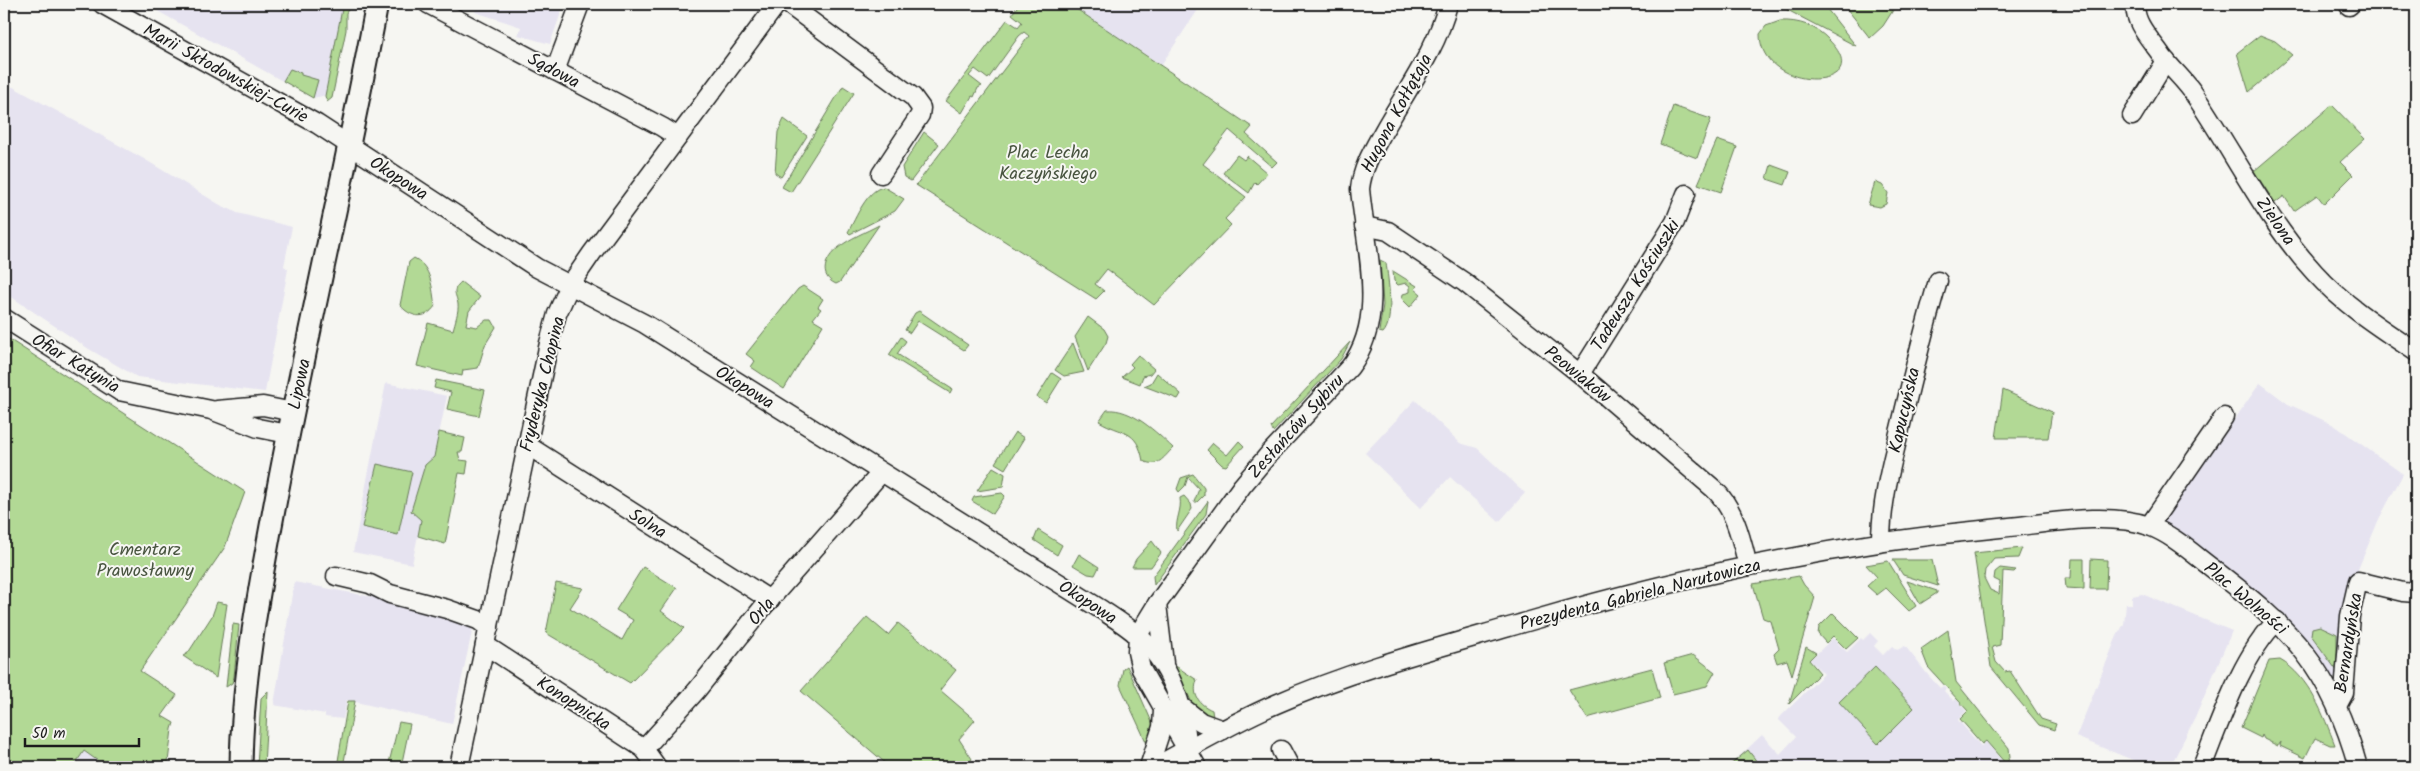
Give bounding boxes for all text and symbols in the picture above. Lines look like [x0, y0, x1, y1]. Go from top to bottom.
street label: Marii Skłodowskiej-Curie [137, 17, 313, 132]
street label: Sądowa [522, 45, 585, 97]
street label: Hugona Kołłątaja [1354, 49, 1441, 179]
park label: Plac Lecha Kaczyńskiego [999, 139, 1097, 189]
street label: Okopowa [363, 149, 433, 209]
street label: Zielona [2247, 191, 2302, 252]
street label: Tadeusza Kościuszki [1584, 214, 1689, 357]
street label: Fryderyka Chopina [513, 313, 574, 455]
street label: Ofiar Katynia [25, 326, 125, 402]
street label: Peowiaków [1537, 339, 1618, 412]
street label: Lipowa [281, 356, 320, 412]
street label: Okopowa [709, 359, 779, 418]
street label: Kapucyńska [1882, 365, 1929, 456]
street label: Zesłańców Sybiru [1242, 368, 1353, 486]
street label: Solna [622, 501, 672, 547]
park label: Cmentarz Prawosławny [96, 536, 194, 586]
street label: Prezydenta Gabriela Narutowicza [1517, 551, 1764, 640]
street label: Plac Wolności [2197, 555, 2294, 644]
street label: Okopowa [1052, 573, 1122, 633]
street label: Orla [741, 591, 783, 633]
street label: Bernardyńska [2327, 591, 2372, 695]
street label: Konopnicka [530, 669, 616, 739]
scale bar [25, 716, 139, 748]
text: 50 m [32, 722, 66, 746]

